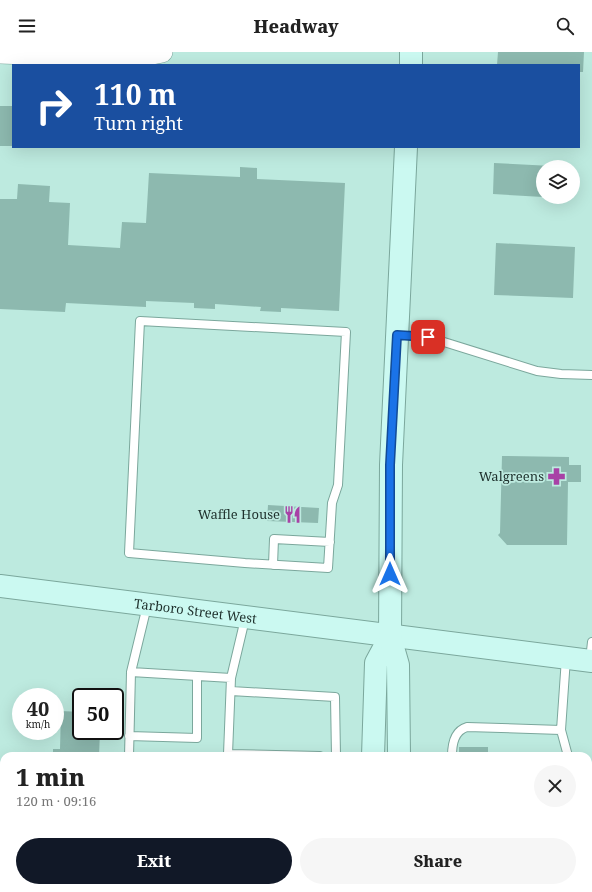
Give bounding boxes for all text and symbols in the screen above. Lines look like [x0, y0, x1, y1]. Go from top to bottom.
text: Headway [253, 14, 339, 38]
icon: menu [16, 15, 38, 37]
icon: search [554, 15, 576, 37]
text: 110 m [94, 75, 176, 113]
icon: right [28, 80, 80, 132]
text: Turn right [94, 111, 183, 135]
map controls [536, 160, 580, 204]
button: layers [536, 160, 580, 204]
pin [411, 320, 445, 354]
icon: arrive [417, 326, 439, 348]
pharmacy icon: Walgreens [547, 466, 567, 486]
place label: Walgreens [479, 467, 544, 485]
restaurant icon: Waffle House [283, 504, 303, 524]
place label: Waffle House [198, 505, 280, 523]
position arrow [369, 553, 411, 595]
street label: Tarboro Street West [133, 594, 258, 628]
speed limit sign: 50 [72, 688, 124, 740]
text: 40 [27, 695, 49, 722]
text: km/h [26, 717, 50, 731]
text: 1 min [16, 760, 85, 793]
button: close [534, 765, 576, 807]
text: 120 m · 09:16 [16, 792, 96, 810]
button: Exit [16, 838, 292, 884]
button: Share [300, 838, 576, 884]

